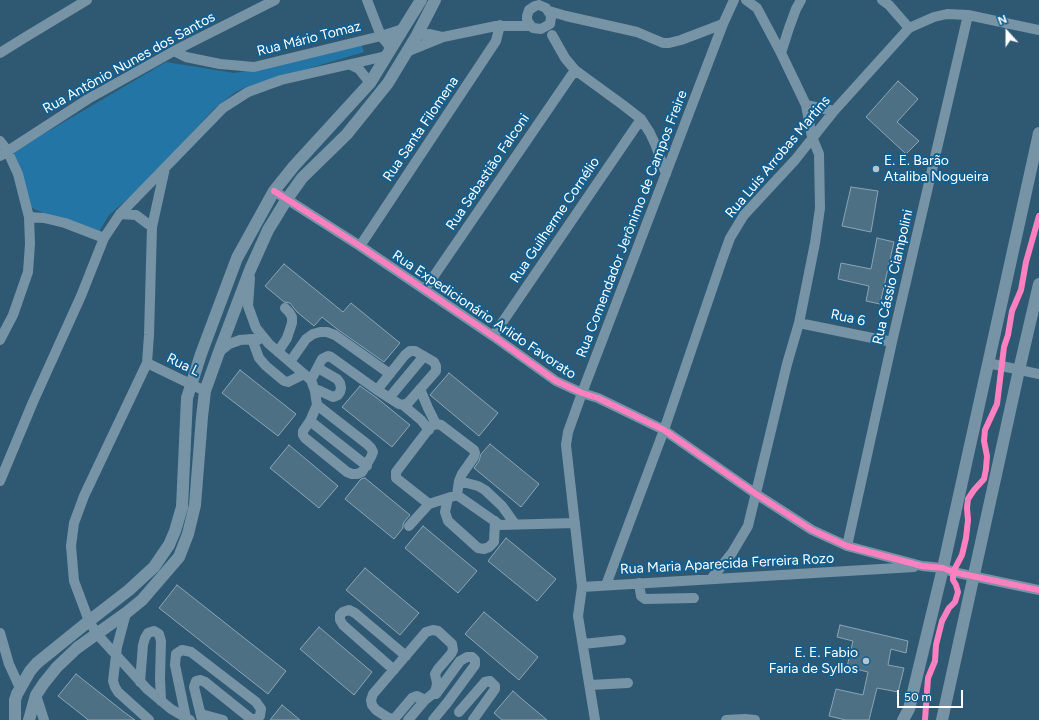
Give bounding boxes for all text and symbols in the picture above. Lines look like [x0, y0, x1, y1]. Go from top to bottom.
street label: Rua Antônio Nunes dos Santos [40, 9, 218, 117]
north arrow [987, 12, 1027, 52]
text: N [996, 13, 1009, 28]
street label: Rua Mário Tomaz [255, 18, 363, 60]
street label: Rua Santa Filomena [380, 73, 462, 185]
street label: Rua Comendador Jerônimo de Campos Freire [573, 88, 691, 360]
street label: Rua Luis Arrobas Martins [722, 92, 834, 222]
street label: Rua Sebastião Falconi [443, 111, 533, 233]
place label: E. E. Barão Ataliba Nogueira [884, 153, 989, 186]
street label: Rua Guilherme Cornélio [507, 154, 603, 286]
marker: E. E. Barão Ataliba Nogueira [871, 164, 881, 174]
street label: Rua Cássio Ciampolini [869, 208, 917, 346]
street label: Rua Expedicionário Arlido Favorato [389, 247, 579, 383]
street label: Rua 6 [829, 306, 867, 330]
street label: Rua L [164, 350, 202, 380]
street label: Rua Maria Aparecida Ferreira Rozo [620, 550, 834, 578]
place label: E. E. Fabio Faria de Syllos [769, 645, 858, 678]
marker: E. E. Fabio Faria de Syllos [861, 656, 871, 666]
scale bar [899, 682, 965, 708]
text: 50 m [904, 690, 932, 704]

